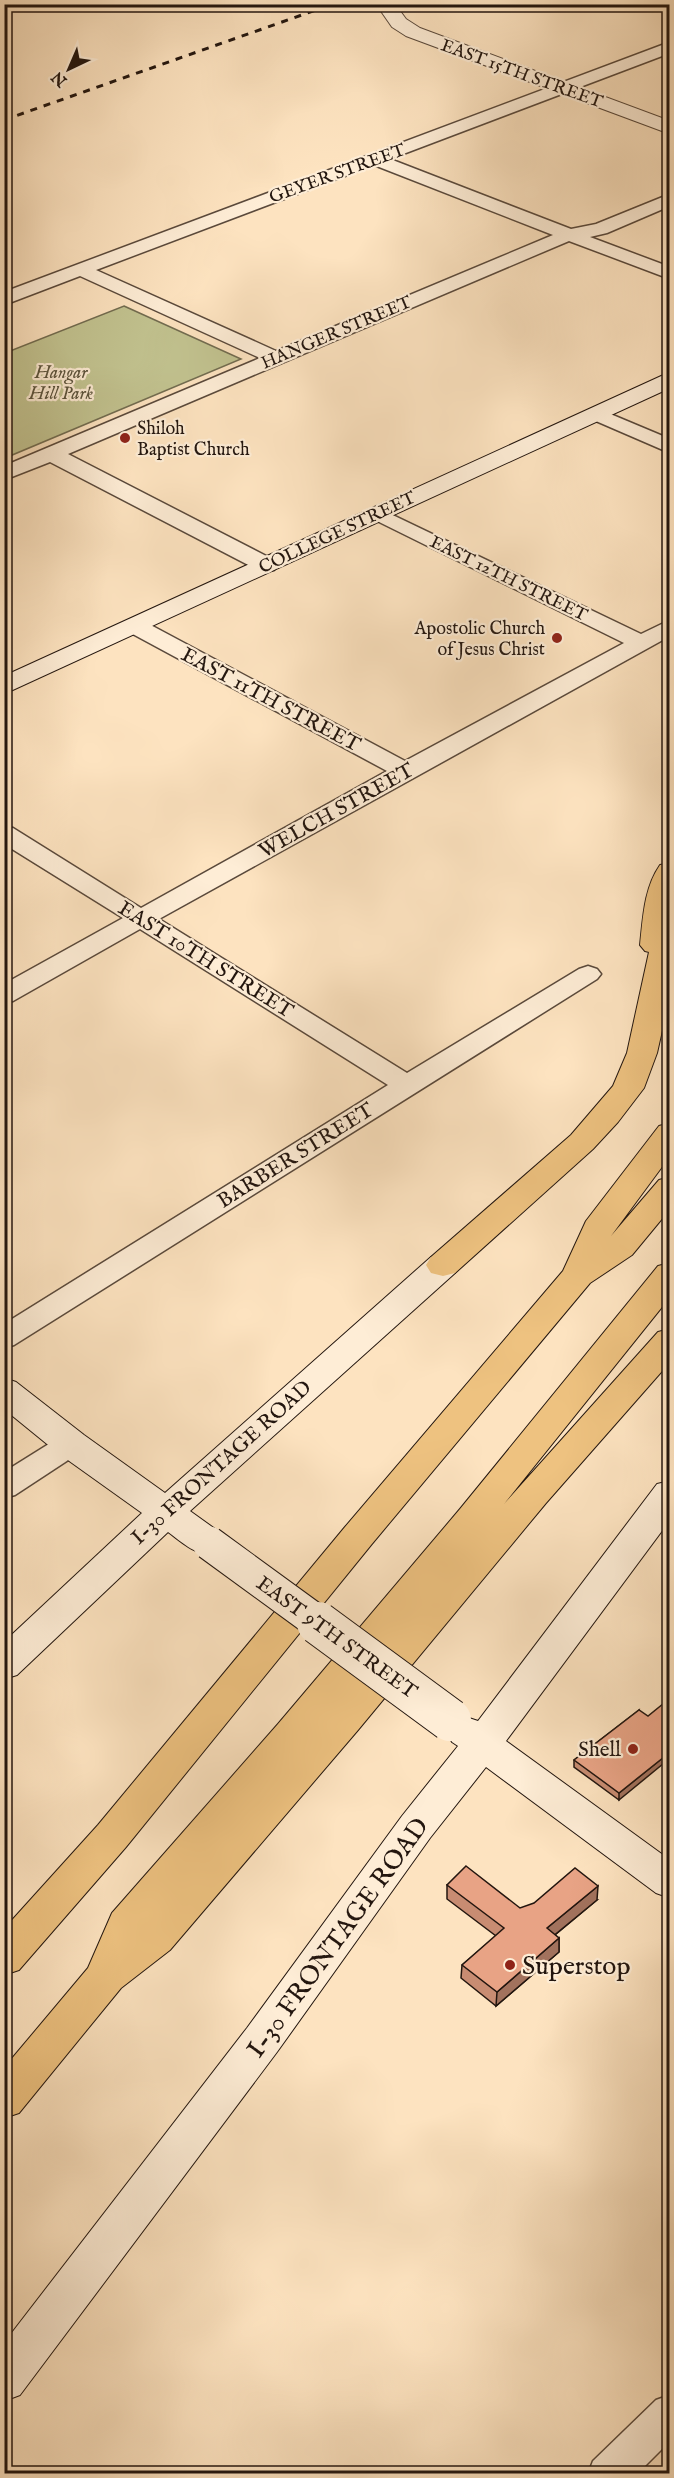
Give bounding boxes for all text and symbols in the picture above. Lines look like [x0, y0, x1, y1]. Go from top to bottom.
street label: EAST 15TH STREET [437, 34, 606, 114]
north arrow [39, 39, 99, 99]
text: N [48, 66, 73, 91]
street label: GEYER STREET [266, 139, 409, 210]
street label: HANGER STREET [258, 291, 415, 375]
park label: Hangar Hill Park [28, 362, 93, 406]
place label: Shiloh Baptist Church [137, 418, 250, 462]
marker: Shiloh Baptist Church [118, 431, 132, 445]
street label: COLLEGE STREET [256, 487, 420, 580]
street label: EAST 12TH STREET [426, 531, 591, 628]
place label: Apostolic Church of Jesus Christ [413, 618, 545, 662]
marker: Apostolic Church of Jesus Christ [550, 631, 564, 645]
street label: EAST 11TH STREET [176, 642, 365, 759]
street label: WELCH STREET [254, 757, 420, 865]
street label: EAST 10TH STREET [113, 895, 298, 1026]
street label: BARBER STREET [213, 1097, 380, 1215]
street label: I-30 FRONTAGE ROAD [126, 1375, 318, 1551]
street label: EAST 9TH STREET [250, 1571, 423, 1706]
place label: Shell [578, 1737, 621, 1764]
marker: Shell [626, 1742, 640, 1756]
street label: I-30 FRONTAGE ROAD [240, 1811, 437, 2065]
place label: Superstop [522, 1950, 630, 1983]
marker: Superstop [503, 1958, 517, 1972]

